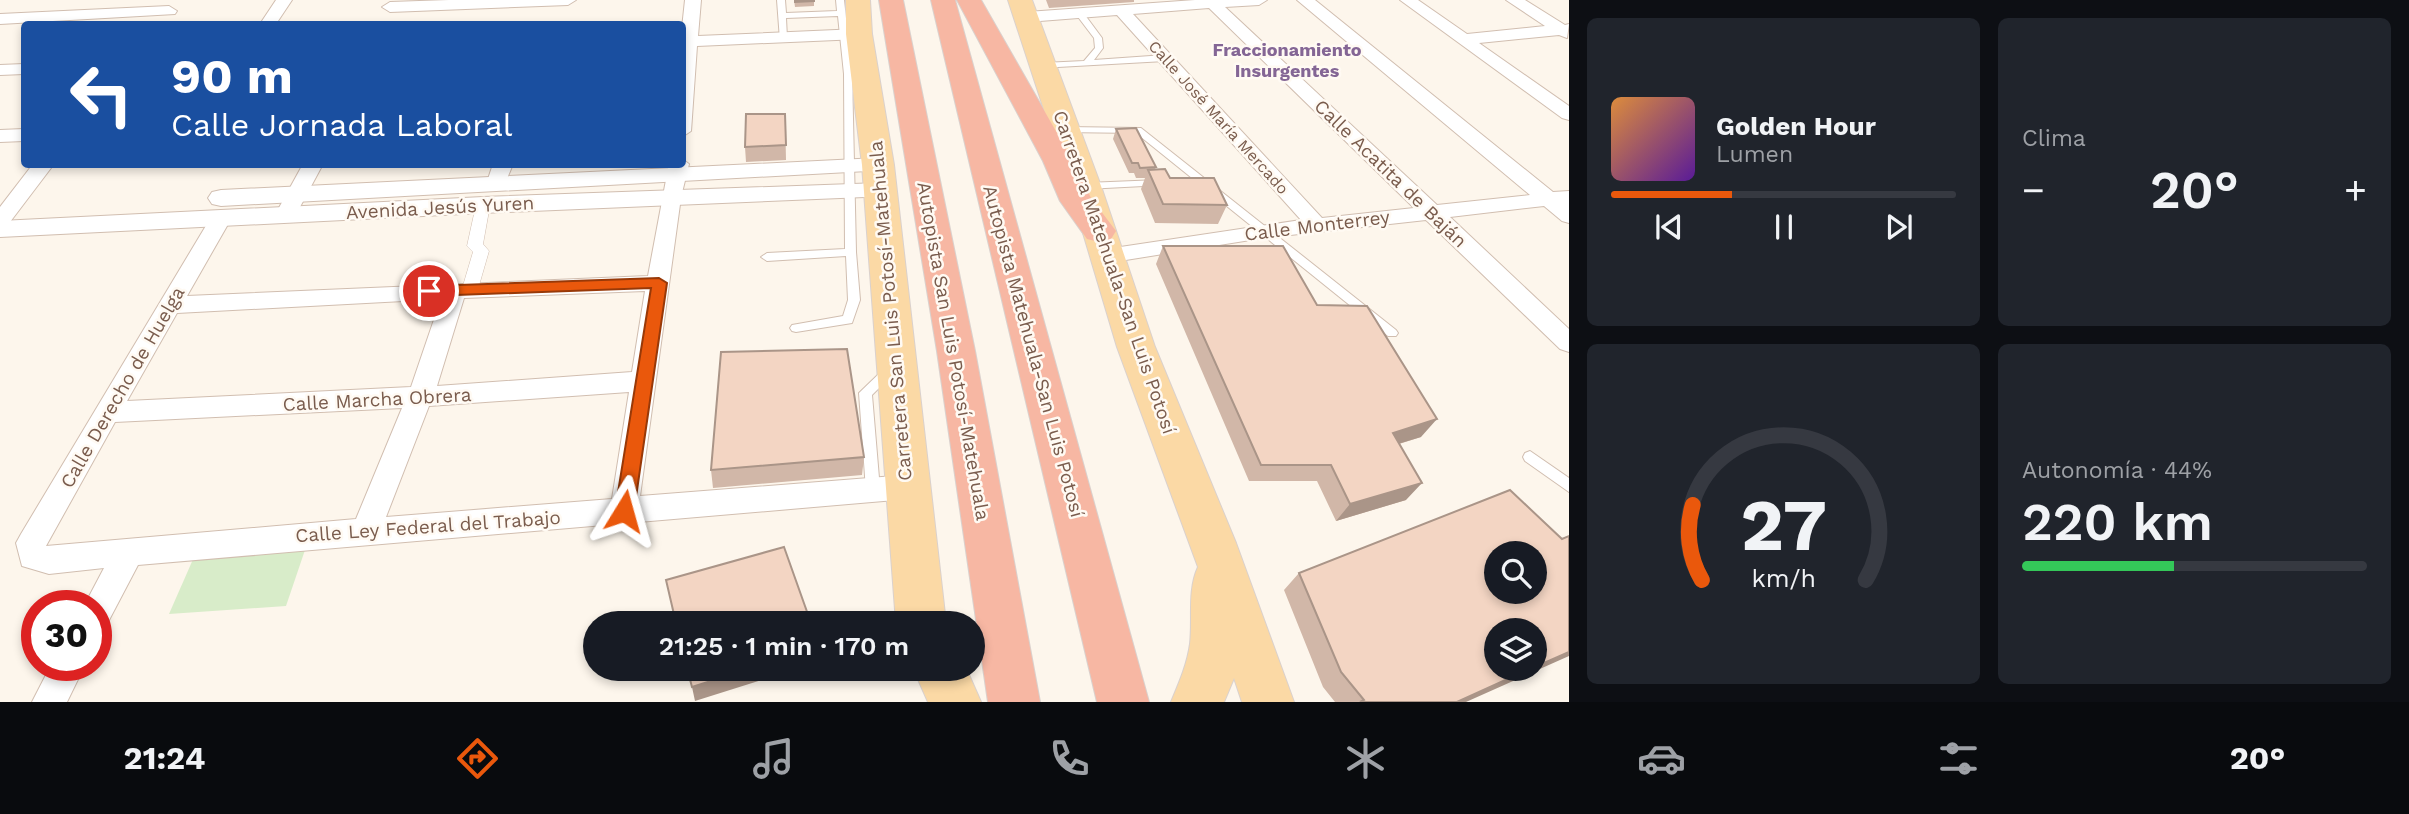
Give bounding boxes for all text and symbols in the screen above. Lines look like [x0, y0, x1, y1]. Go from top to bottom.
street label: Calle José María Mercado [1145, 37, 1293, 198]
district label: Fraccionamiento Insurgentes [1212, 39, 1362, 81]
text: 90 m [171, 47, 293, 105]
icon: left [56, 49, 147, 140]
street label: Calle Acatita de Baján [1310, 94, 1472, 252]
text: Calle Jornada Laboral [171, 106, 513, 144]
street label: Carretera Matehuala-San Luis Potosí [1048, 107, 1181, 437]
text: Golden Hour [1716, 111, 1876, 141]
text: Clima [2022, 125, 2086, 152]
street label: Carretera San Luis Potosí-Matehuala [864, 140, 917, 482]
text: Lumen [1716, 141, 1793, 168]
text: 20° [2150, 160, 2239, 221]
text: − [2022, 168, 2045, 212]
text: + [2344, 168, 2367, 212]
street label: Autopista San Luis Potosí-Matehuala [912, 180, 995, 523]
street label: Autopista Matehuala-San Luis Potosí [978, 183, 1089, 520]
street label: Avenida Jesús Yuren [345, 191, 535, 224]
street label: Calle Monterrey [1243, 205, 1391, 246]
icon: previous [1650, 208, 1688, 246]
icon: pause [1765, 208, 1803, 246]
icon: next [1880, 208, 1918, 246]
pin [399, 261, 459, 321]
icon: arrive [410, 272, 448, 310]
street label: Calle Derecho de Huelga [55, 282, 190, 492]
street label: Calle Marcha Obrera [282, 383, 472, 416]
text: Autonomía · 44% [2022, 457, 2212, 484]
position arrow [587, 474, 661, 548]
text: 27 [1740, 482, 1827, 568]
text: 220 km [2022, 492, 2213, 553]
street label: Calle Ley Federal del Trabajo [295, 506, 562, 547]
map controls [1484, 541, 1547, 681]
button: search [1484, 541, 1547, 604]
text: km/h [1751, 564, 1816, 593]
speed limit sign: 30 [21, 590, 112, 681]
button: layers [1484, 618, 1547, 681]
text: 21:25 · 1 min · 170 m [659, 631, 909, 661]
icon: directions [453, 734, 502, 783]
icon: music [749, 734, 798, 783]
icon: phone [1045, 734, 1094, 783]
icon: climate [1341, 734, 1390, 783]
icon: car [1637, 734, 1686, 783]
icon: filters [1934, 734, 1983, 783]
text: 21:24 [124, 739, 205, 777]
text: 20° [2230, 739, 2285, 777]

